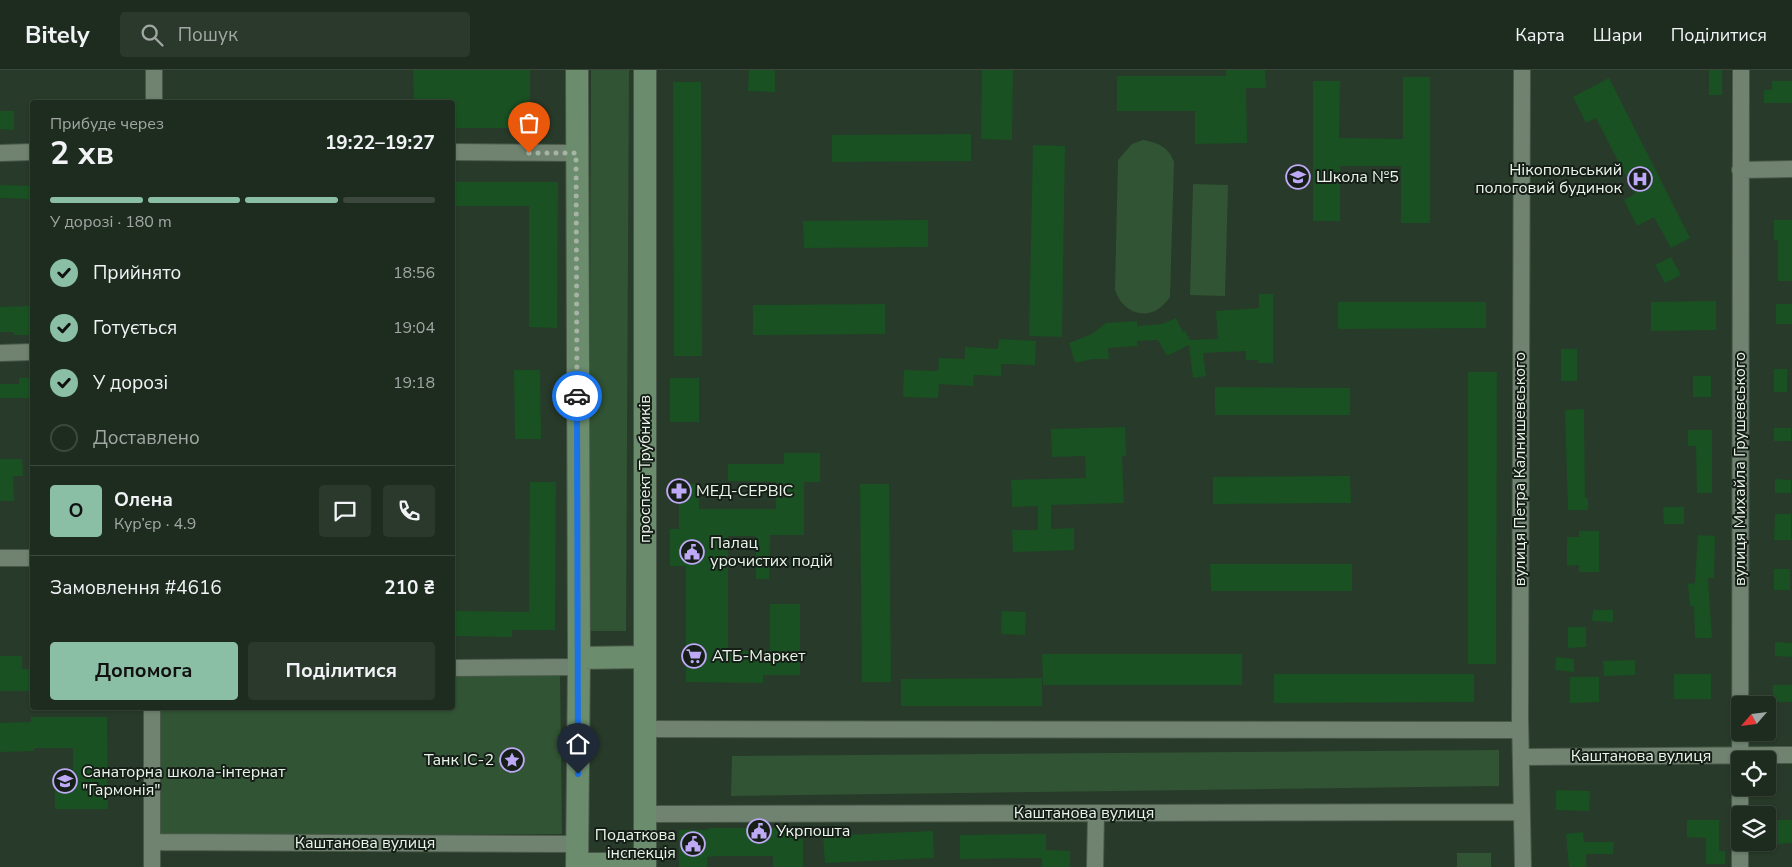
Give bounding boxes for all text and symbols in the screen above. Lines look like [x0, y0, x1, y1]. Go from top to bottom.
search box [120, 12, 470, 57]
text: Bitely [25, 19, 90, 51]
icon: search [138, 21, 166, 49]
text: Пошук [178, 22, 238, 48]
text: Карта [1515, 23, 1565, 47]
text: Шари [1593, 23, 1643, 47]
text: Поділитися [1671, 23, 1767, 47]
pin [508, 102, 550, 153]
icon: bag [515, 109, 543, 137]
text: Прибуде через [50, 113, 164, 135]
text: 19:22–19:27 [325, 130, 435, 156]
text: 2 хв [50, 132, 114, 175]
place label: Нікопольський пологовий будинок [1475, 159, 1623, 199]
school or university icon: Школа №5 [1285, 164, 1311, 190]
place label: Школа №5 [1316, 166, 1399, 188]
hospital icon: Нікопольський пологовий будинок [1627, 166, 1653, 192]
text: У дорозі · 180 m [50, 211, 172, 233]
icon: check [50, 259, 78, 287]
text: Прийнято [93, 260, 181, 286]
text: 18:56 [393, 262, 435, 284]
icon: check [50, 314, 78, 342]
text: Готується [93, 315, 177, 341]
text: 19:04 [393, 317, 435, 339]
street label: вулиця Петра Калнишевського [1509, 352, 1531, 586]
street label: вулиця Михайла Грушевського [1729, 352, 1751, 586]
icon: check [50, 369, 78, 397]
text: У дорозі [93, 370, 168, 396]
courier [552, 371, 602, 421]
text: 19:18 [393, 372, 435, 394]
icon: car [563, 382, 591, 410]
street label: проспект Трубників [634, 395, 656, 543]
text: Доставлено [93, 425, 200, 451]
pharmacy icon: МЕД-СЕРВІС [666, 478, 692, 504]
place label: МЕД-СЕРВІС [696, 480, 794, 502]
button: chat [319, 485, 371, 537]
button: phone [383, 485, 435, 537]
text: Олена [114, 487, 173, 513]
text: О [69, 498, 83, 524]
text: Кур’єр · 4.9 [114, 513, 196, 535]
place label: Палац урочистих подій [710, 532, 833, 572]
public building icon: Палац урочистих подій [679, 539, 705, 565]
text: Замовлення #4616 [50, 575, 222, 601]
text: 210 ₴ [384, 575, 435, 601]
button: Допомога [50, 642, 238, 700]
button: Поділитися [248, 642, 435, 700]
supermarket icon: АТБ-Маркет [681, 643, 707, 669]
place label: АТБ-Маркет [712, 645, 806, 667]
north arrow [1731, 696, 1776, 741]
map controls [1731, 696, 1776, 851]
pin [557, 723, 599, 774]
icon: home [564, 730, 592, 758]
street label: Каштанова вулиця [1571, 745, 1711, 767]
place icon: Танк ІС-2 [499, 747, 525, 773]
place label: Танк ІС-2 [424, 749, 494, 771]
button: locate [1731, 751, 1776, 796]
place label: Санаторна школа-інтернат "Гармонія" [82, 761, 286, 801]
school or university icon: Санаторна школа-інтернат "Гармонія" [52, 768, 78, 794]
street label: Каштанова вулиця [1014, 802, 1154, 824]
button: layers [1731, 806, 1776, 851]
public building icon: Укрпошта [746, 818, 772, 844]
place label: Укрпошта [775, 820, 850, 842]
place label: Податкова інспекція [595, 824, 676, 864]
public building icon: Податкова інспекція [680, 831, 706, 857]
street label: Каштанова вулиця [295, 832, 435, 854]

